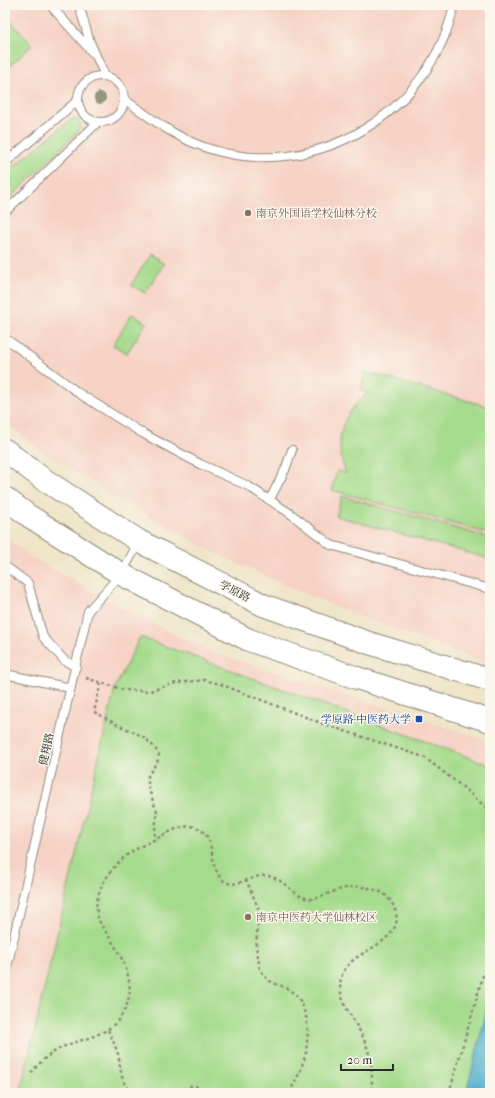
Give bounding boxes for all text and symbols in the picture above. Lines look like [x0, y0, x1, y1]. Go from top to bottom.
place label: 南京外国语学校仙林分校 [256, 207, 377, 220]
marker: 南京外国语学校仙林分校 [243, 208, 253, 218]
street label: 学原路 [217, 578, 252, 605]
place label: 学原路·中医药大学 [321, 713, 411, 726]
marker: 学原路·中医药大学 [414, 714, 424, 724]
street label: 健翔路 [36, 732, 57, 767]
place label: 南京中医药大学仙林校区 [256, 911, 377, 924]
marker: 南京中医药大学仙林校区 [243, 912, 253, 922]
scale bar [341, 1046, 393, 1072]
text: 20 m [347, 1053, 372, 1067]

